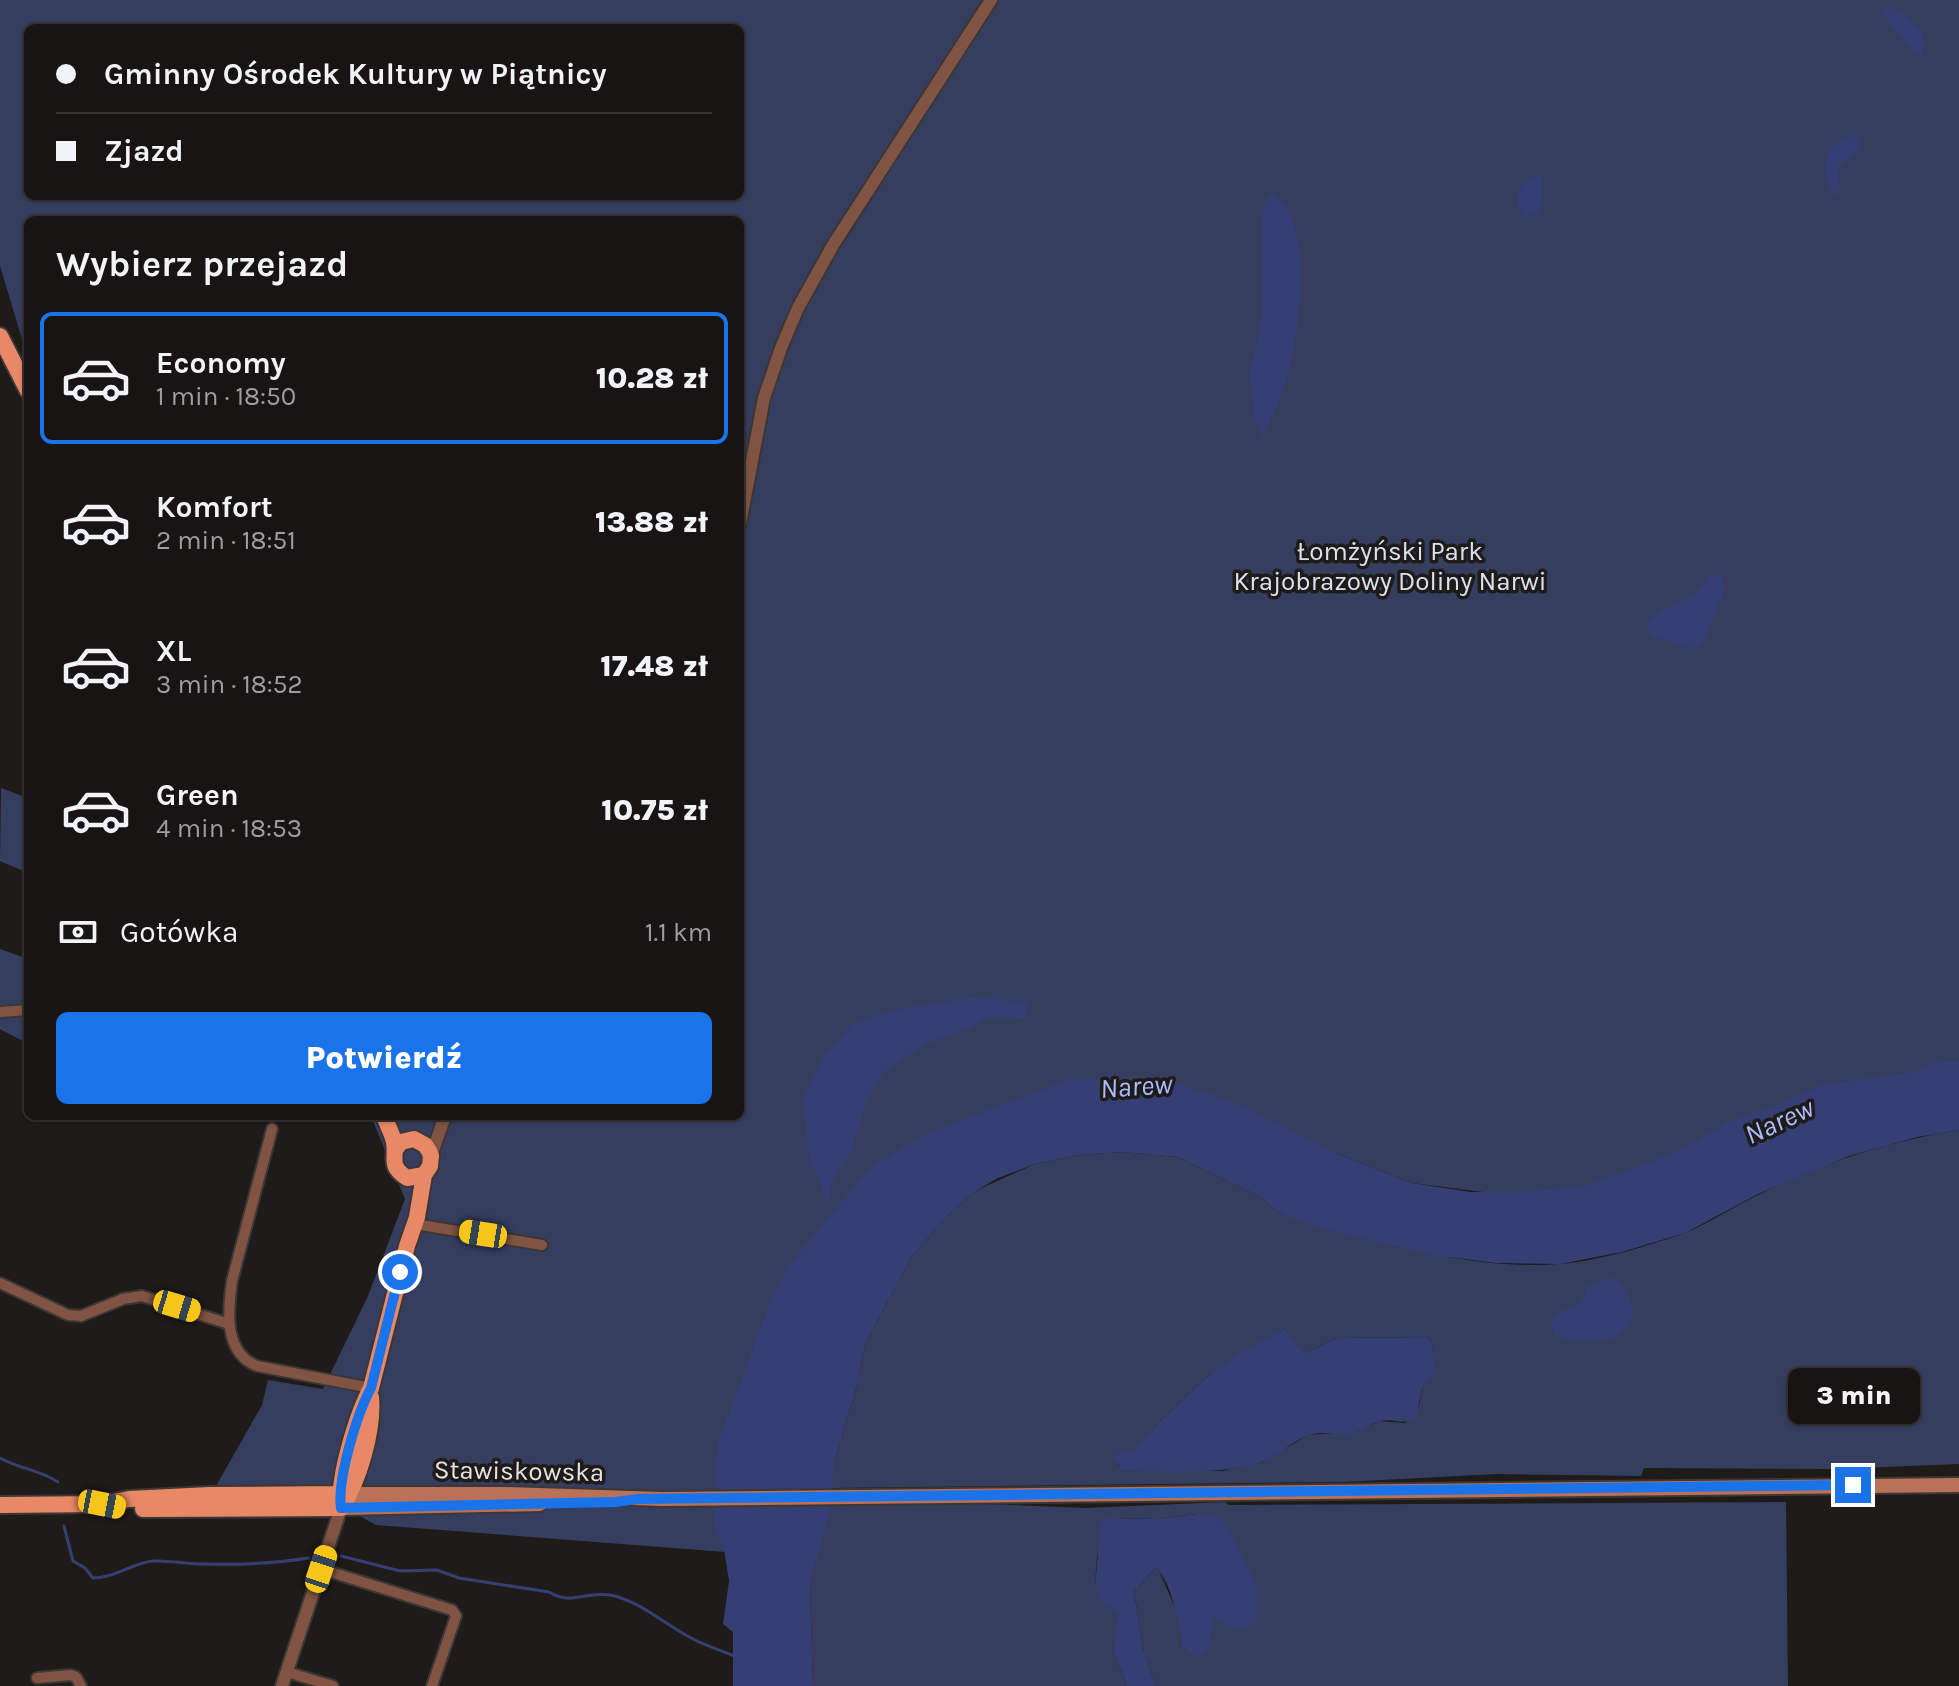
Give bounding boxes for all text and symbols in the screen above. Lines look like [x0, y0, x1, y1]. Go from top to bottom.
text: Gminny Ośrodek Kultury w Piątnicy [104, 56, 607, 92]
text: Zjazd [104, 133, 184, 169]
text: Wybierz przejazd [56, 243, 348, 285]
icon: car [60, 342, 132, 414]
text: Economy [156, 345, 286, 381]
text: 10.28 zł [596, 360, 708, 396]
text: 1 min · 18:50 [156, 381, 296, 412]
icon: car [60, 486, 132, 558]
text: Komfort [156, 489, 273, 525]
text: 13.88 zł [595, 504, 708, 540]
text: 2 min · 18:51 [156, 525, 296, 556]
park label: Łomżyński Park Krajobrazowy Doliny Narwi [1233, 536, 1547, 597]
icon: car [60, 630, 132, 702]
text: XL [156, 633, 191, 669]
text: 17.48 zł [600, 648, 708, 684]
text: 3 min · 18:52 [156, 669, 303, 700]
icon: car [60, 774, 132, 846]
text: Green [156, 777, 239, 813]
text: 10.75 zł [601, 792, 708, 828]
text: 4 min · 18:53 [156, 813, 302, 844]
icon: cash [56, 910, 100, 954]
text: Gotówka [120, 914, 239, 950]
text: 1.1 km [645, 917, 712, 948]
button: Potwierdź [56, 1012, 712, 1104]
water label: Narew [1099, 1067, 1175, 1105]
water label: Narew [1739, 1090, 1820, 1151]
car [457, 1218, 509, 1250]
route start [382, 1254, 418, 1290]
car [151, 1288, 203, 1324]
callout: 3 min [1787, 1369, 1919, 1425]
text: 3 min [1816, 1380, 1892, 1411]
street label: Stawiskowska [434, 1454, 604, 1488]
route end [1835, 1467, 1871, 1503]
car [76, 1488, 128, 1520]
car [302, 1542, 340, 1596]

